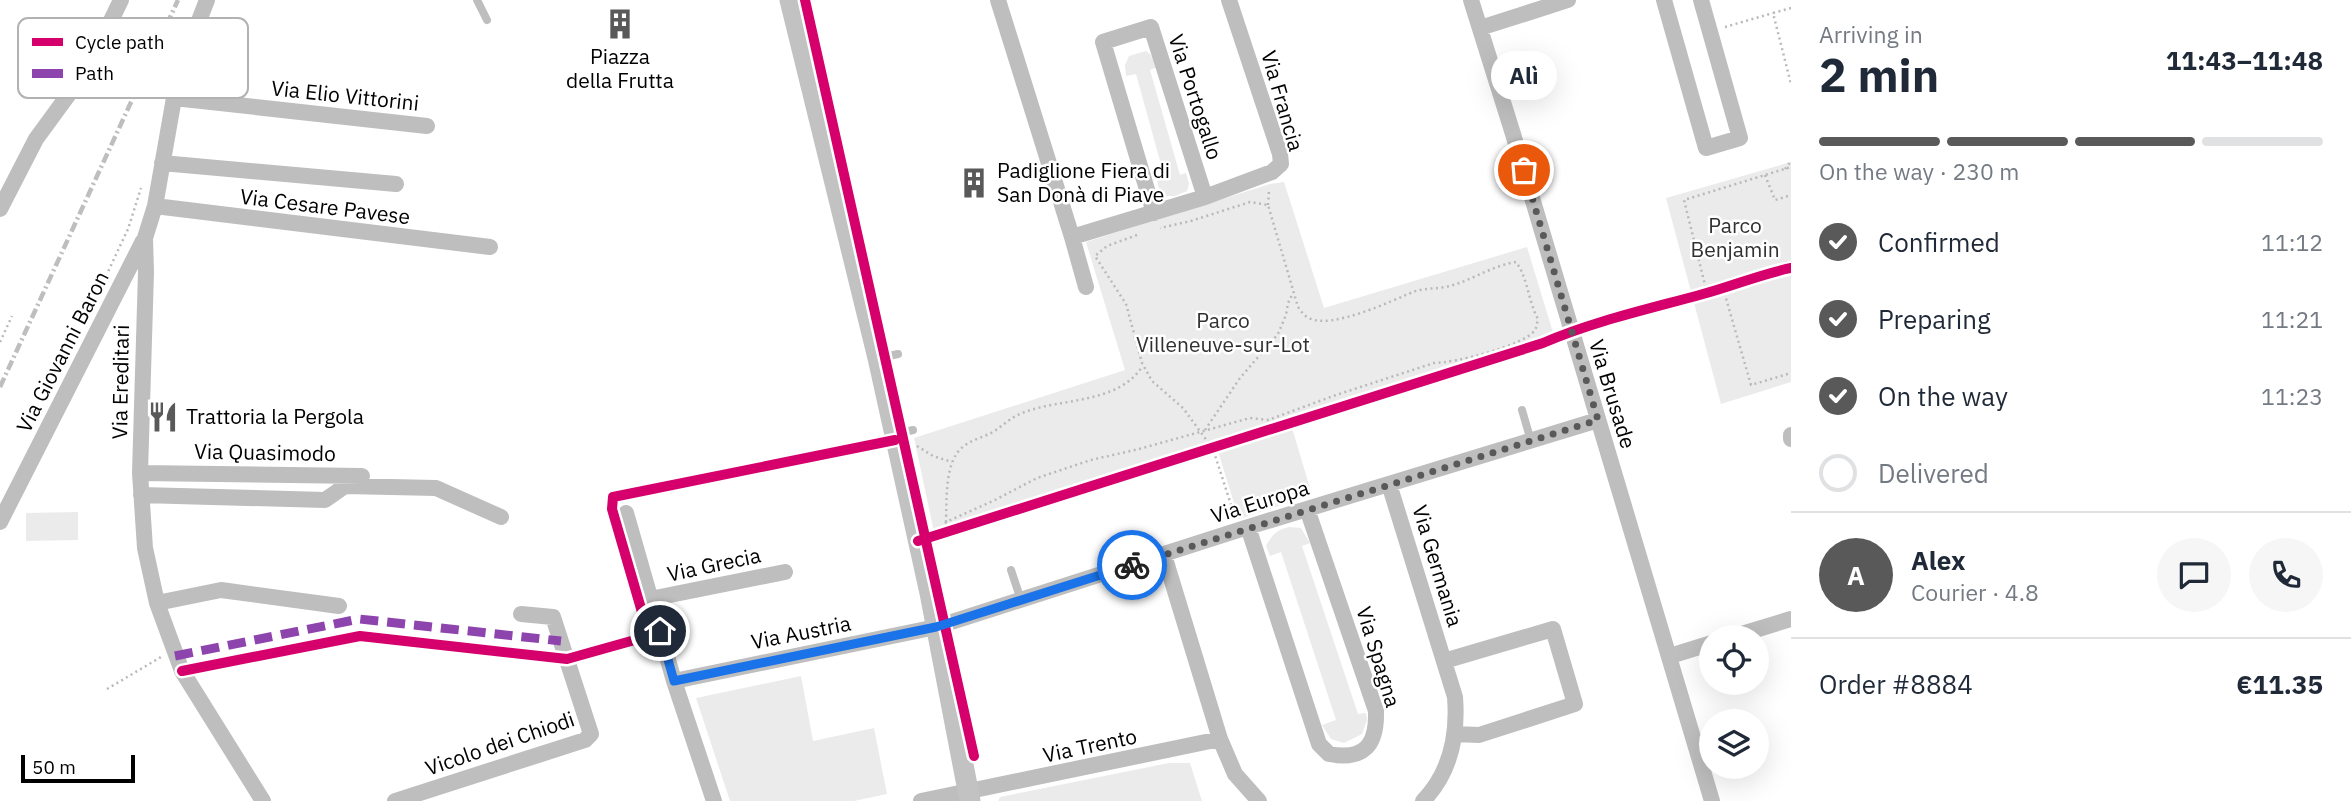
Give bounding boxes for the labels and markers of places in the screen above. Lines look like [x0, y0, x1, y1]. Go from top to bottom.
building icon: Piazza della Frutta [603, 7, 637, 41]
place label: Piazza della Frutta [566, 42, 674, 94]
callout: Alì [1491, 51, 1557, 100]
pin [1494, 140, 1554, 200]
place label: Padiglione Fiera di San Donà di Piave [997, 156, 1170, 208]
building icon: Padiglione Fiera di San Donà di Piave [957, 166, 991, 200]
restaurant icon: Trattoria la Pergola [146, 400, 180, 434]
place label: Trattoria la Pergola [186, 402, 364, 430]
pin [630, 601, 690, 661]

